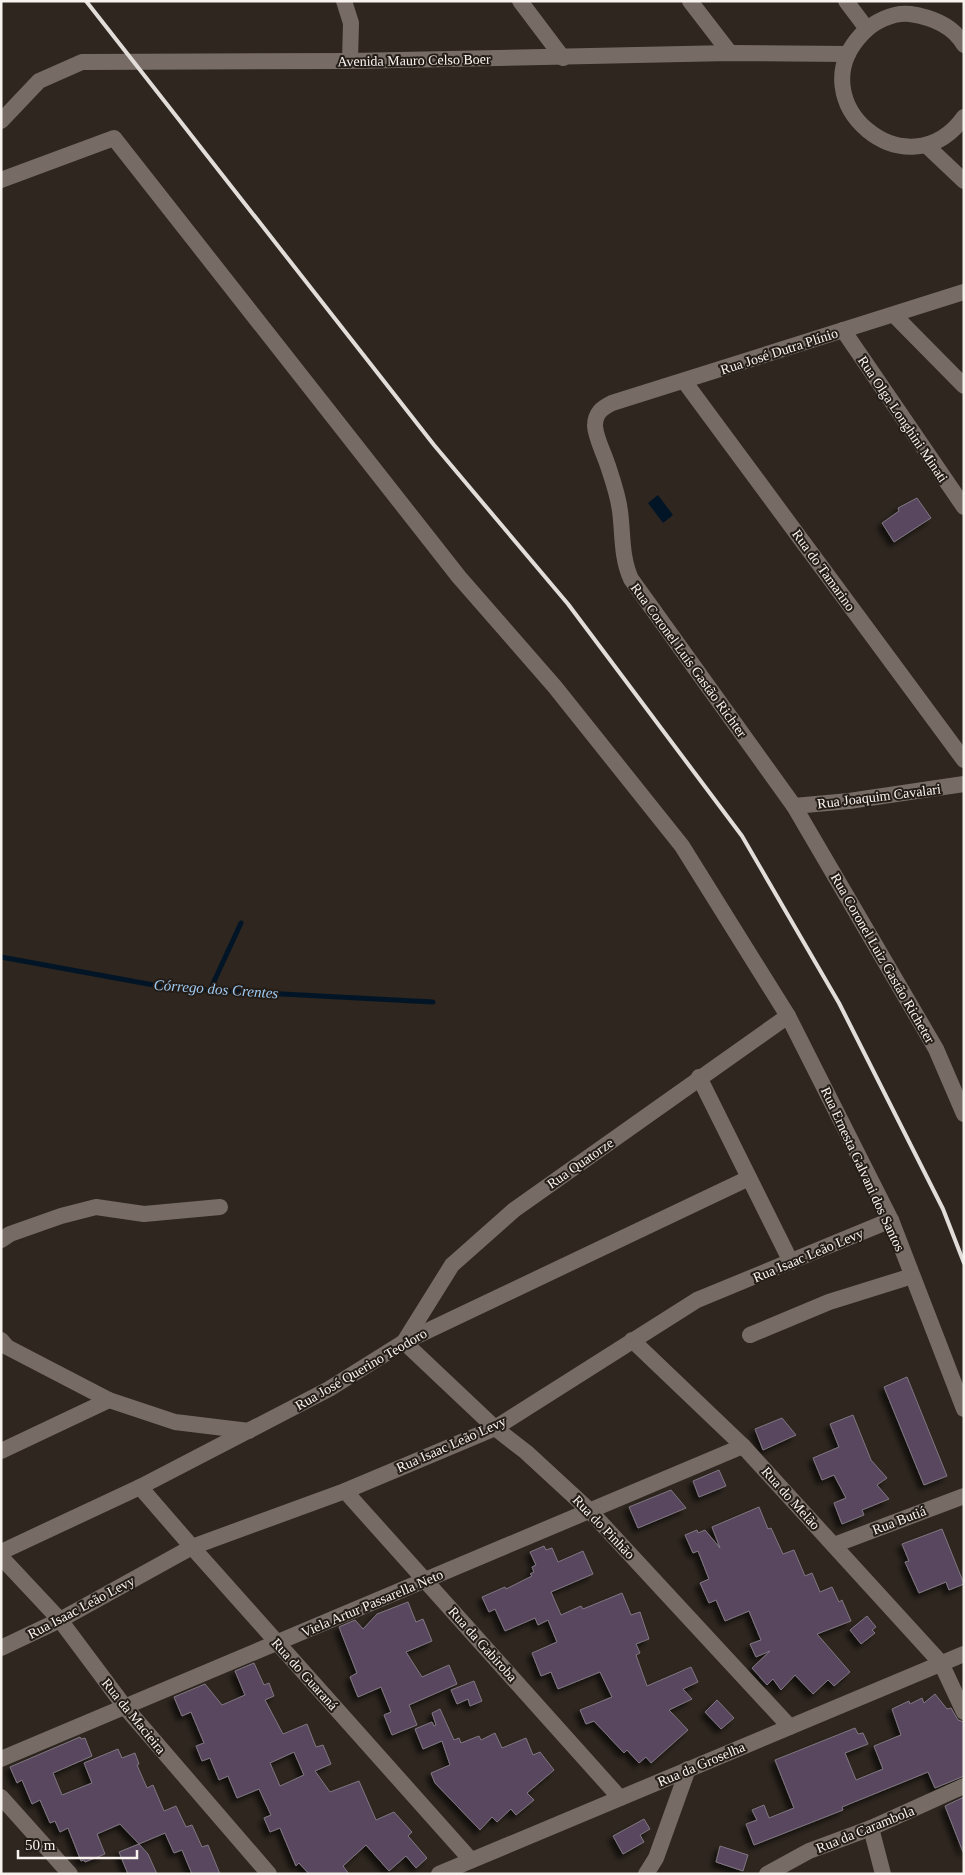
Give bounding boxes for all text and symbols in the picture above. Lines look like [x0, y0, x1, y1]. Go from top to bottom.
street label: Avenida Mauro Celso Boer [337, 52, 491, 69]
street label: Rua José Dutra Plínio [719, 325, 840, 378]
street label: Rua Olga Longhini Minati [855, 353, 951, 485]
street label: Rua do Tamarino [789, 527, 858, 614]
street label: Rua Coronel Luís Gastão Richter [628, 580, 750, 740]
street label: Rua Joaquim Cavalari [816, 781, 942, 812]
street label: Rua Coronel Luiz Gastão Richeter [828, 871, 938, 1046]
water label: Córrego dos Crentes [153, 977, 279, 1001]
street label: Rua Ernesta Galvani dos Santos [818, 1085, 907, 1254]
street label: Rua Quatorze [544, 1135, 616, 1192]
street label: Rua Isaac Leão Levy [751, 1225, 866, 1286]
street label: Rua José Querino Teodoro [293, 1326, 430, 1413]
street label: Rua Isaac Leão Levy [394, 1413, 508, 1475]
street label: Rua do Melão [759, 1464, 823, 1533]
street label: Rua do Pinhão [570, 1492, 638, 1562]
street label: Rua Butiá [870, 1503, 929, 1538]
street label: Viela Artur Passarella Neto [299, 1567, 445, 1640]
street label: Rua Isaac Leão Levy [25, 1573, 137, 1642]
street label: Rua da Gabiroba [445, 1604, 520, 1685]
street label: Rua do Guaraná [269, 1636, 341, 1714]
street label: Rua da Macieira [99, 1676, 169, 1758]
street label: Rua da Groselha [655, 1739, 748, 1790]
street label: Rua da Carambola [814, 1803, 917, 1856]
scale bar [18, 1828, 136, 1860]
text: 50 m [25, 1837, 56, 1853]

